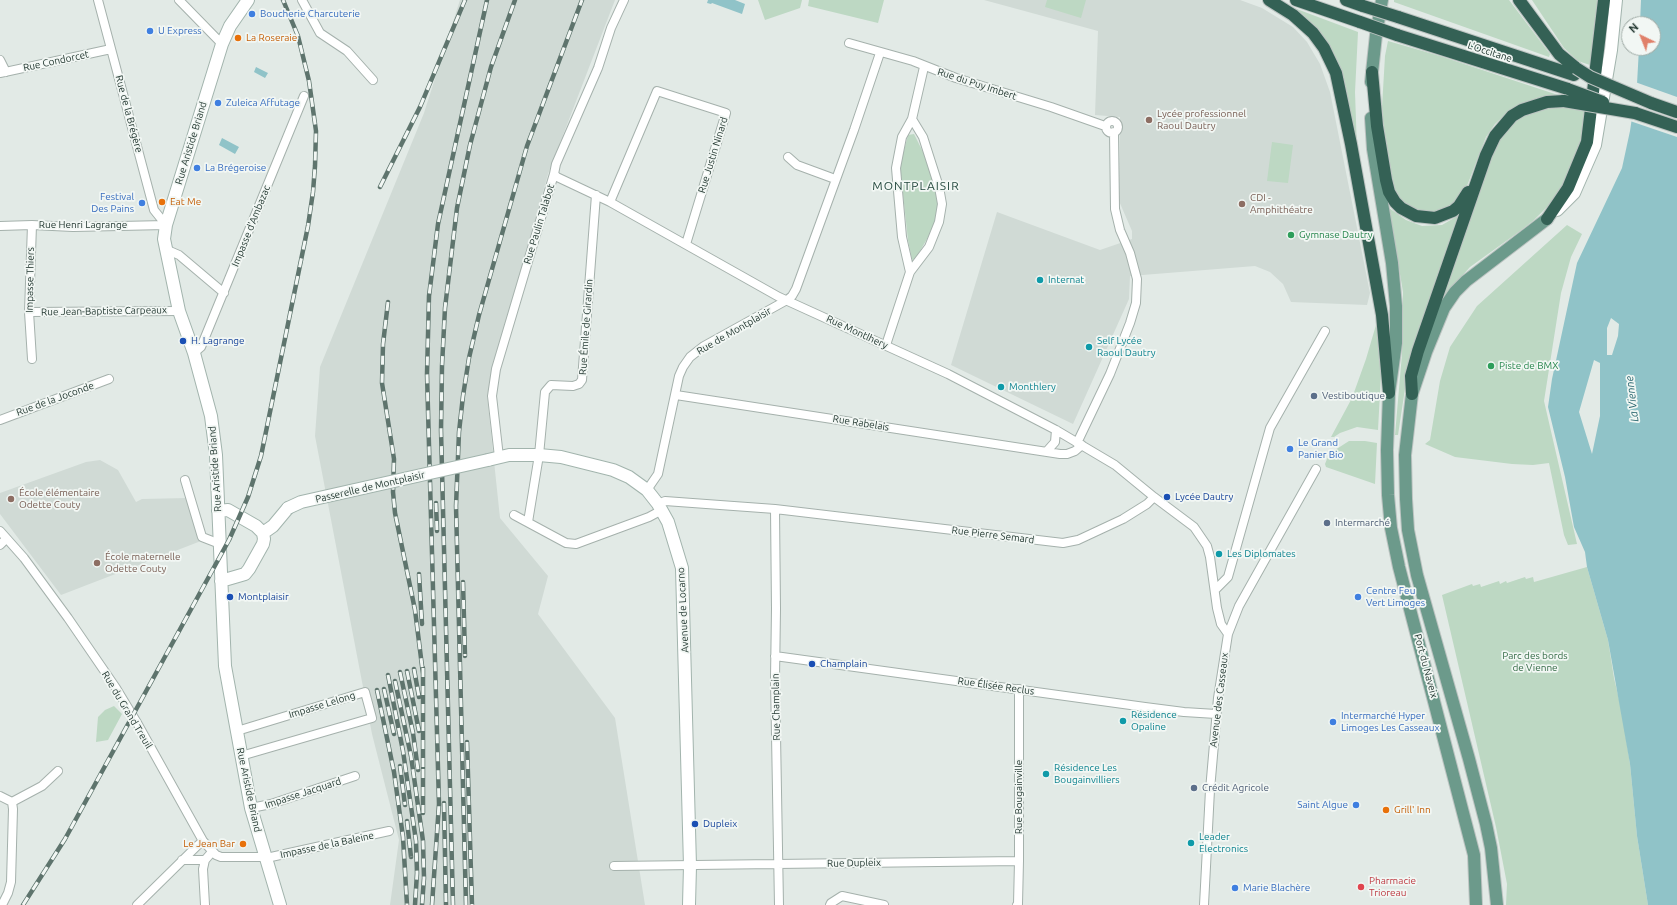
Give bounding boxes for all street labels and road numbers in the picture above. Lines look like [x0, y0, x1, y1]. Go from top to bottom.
street label: L'Occitane [1466, 39, 1514, 65]
street label: Rue Condorcet [22, 48, 90, 74]
street label: Rue du Puy Imbert [936, 66, 1018, 102]
street label: Rue de la Brégère [113, 74, 145, 154]
street label: Rue Aristide Briand [173, 100, 209, 186]
street label: Rue Justin Ninard [696, 115, 730, 195]
street label: Rue Paulin Talabot [521, 182, 557, 266]
street label: Impasse d'Ambazac [229, 184, 273, 268]
street label: Rue Henri Lagrange [39, 219, 127, 231]
street label: Impasse Thiers [23, 247, 37, 313]
street label: Rue Émile de Girardin [577, 279, 595, 375]
street label: Rue Jean-Baptiste Carpeaux [41, 304, 167, 318]
street label: Rue de Montplaisir [695, 305, 773, 357]
street label: Rue Montlhery [824, 312, 890, 352]
street label: Rue de la Joconde [15, 379, 95, 419]
street label: Rue Rabelais [832, 413, 890, 433]
street label: Rue Aristide Briand [206, 426, 224, 512]
street label: Passerelle de Montplaisir [314, 469, 426, 505]
street label: Rue Pierre Semard [951, 524, 1035, 546]
street label: Avenue de Locarno [675, 567, 691, 653]
street label: Port du Naveix [1412, 633, 1440, 699]
street label: Avenue des Casseaux [1207, 652, 1231, 748]
street label: Rue du Grand Treuil [99, 669, 155, 751]
street label: Rue Champlain [769, 673, 783, 741]
street label: Rue Élisée Reclus [957, 675, 1035, 697]
street label: Impasse Lelong [287, 689, 357, 721]
street label: Rue Aristide Briand [234, 747, 264, 833]
street label: Rue Bougainville [1013, 760, 1025, 834]
street label: Impasse Jacquard [263, 775, 343, 811]
street label: Impasse de la Baleine [279, 829, 375, 861]
street label: Rue Dupleix [827, 857, 881, 869]

